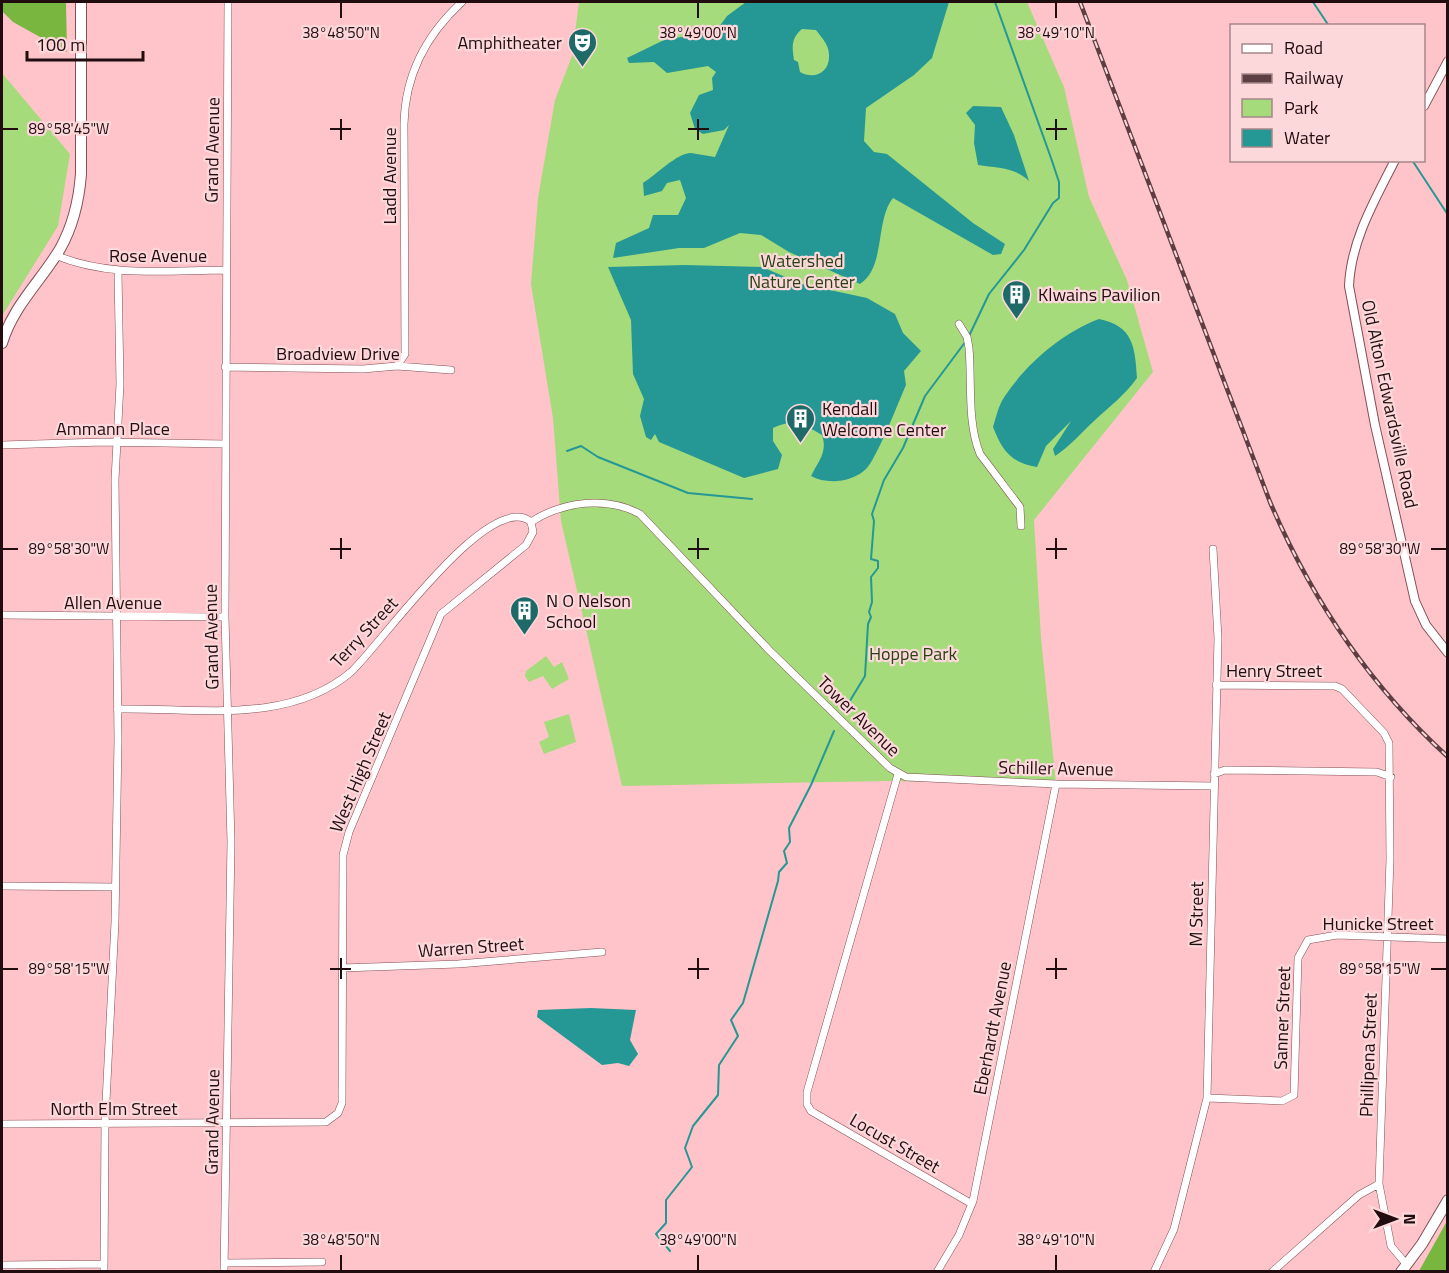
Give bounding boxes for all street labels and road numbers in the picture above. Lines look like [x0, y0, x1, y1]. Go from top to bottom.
street label: Grand Avenue [198, 97, 226, 203]
street label: Ladd Avenue [376, 128, 403, 224]
street label: Rose Avenue [109, 242, 207, 269]
street label: Old Alton Edwardsville Road [1355, 297, 1425, 511]
street label: Broadview Drive [276, 340, 400, 367]
street label: Ammann Place [56, 415, 170, 442]
street label: Grand Avenue [197, 584, 225, 690]
street label: Allen Avenue [64, 589, 162, 616]
street label: Terry Street [324, 590, 404, 674]
street label: Henry Street [1226, 657, 1323, 684]
street label: Tower Avenue [811, 669, 907, 763]
street label: West High Street [322, 707, 398, 837]
street label: Schiller Avenue [998, 753, 1114, 783]
street label: M Street [1182, 880, 1210, 947]
street label: Hunicke Street [1322, 910, 1434, 937]
street label: Warren Street [417, 930, 526, 964]
street label: Eberhardt Avenue [966, 959, 1018, 1097]
street label: Sanner Street [1267, 965, 1297, 1070]
street label: Phillipena Street [1352, 992, 1384, 1118]
street label: Grand Avenue [198, 1069, 226, 1175]
street label: North Elm Street [50, 1095, 178, 1122]
street label: Locust Street [845, 1106, 946, 1180]

